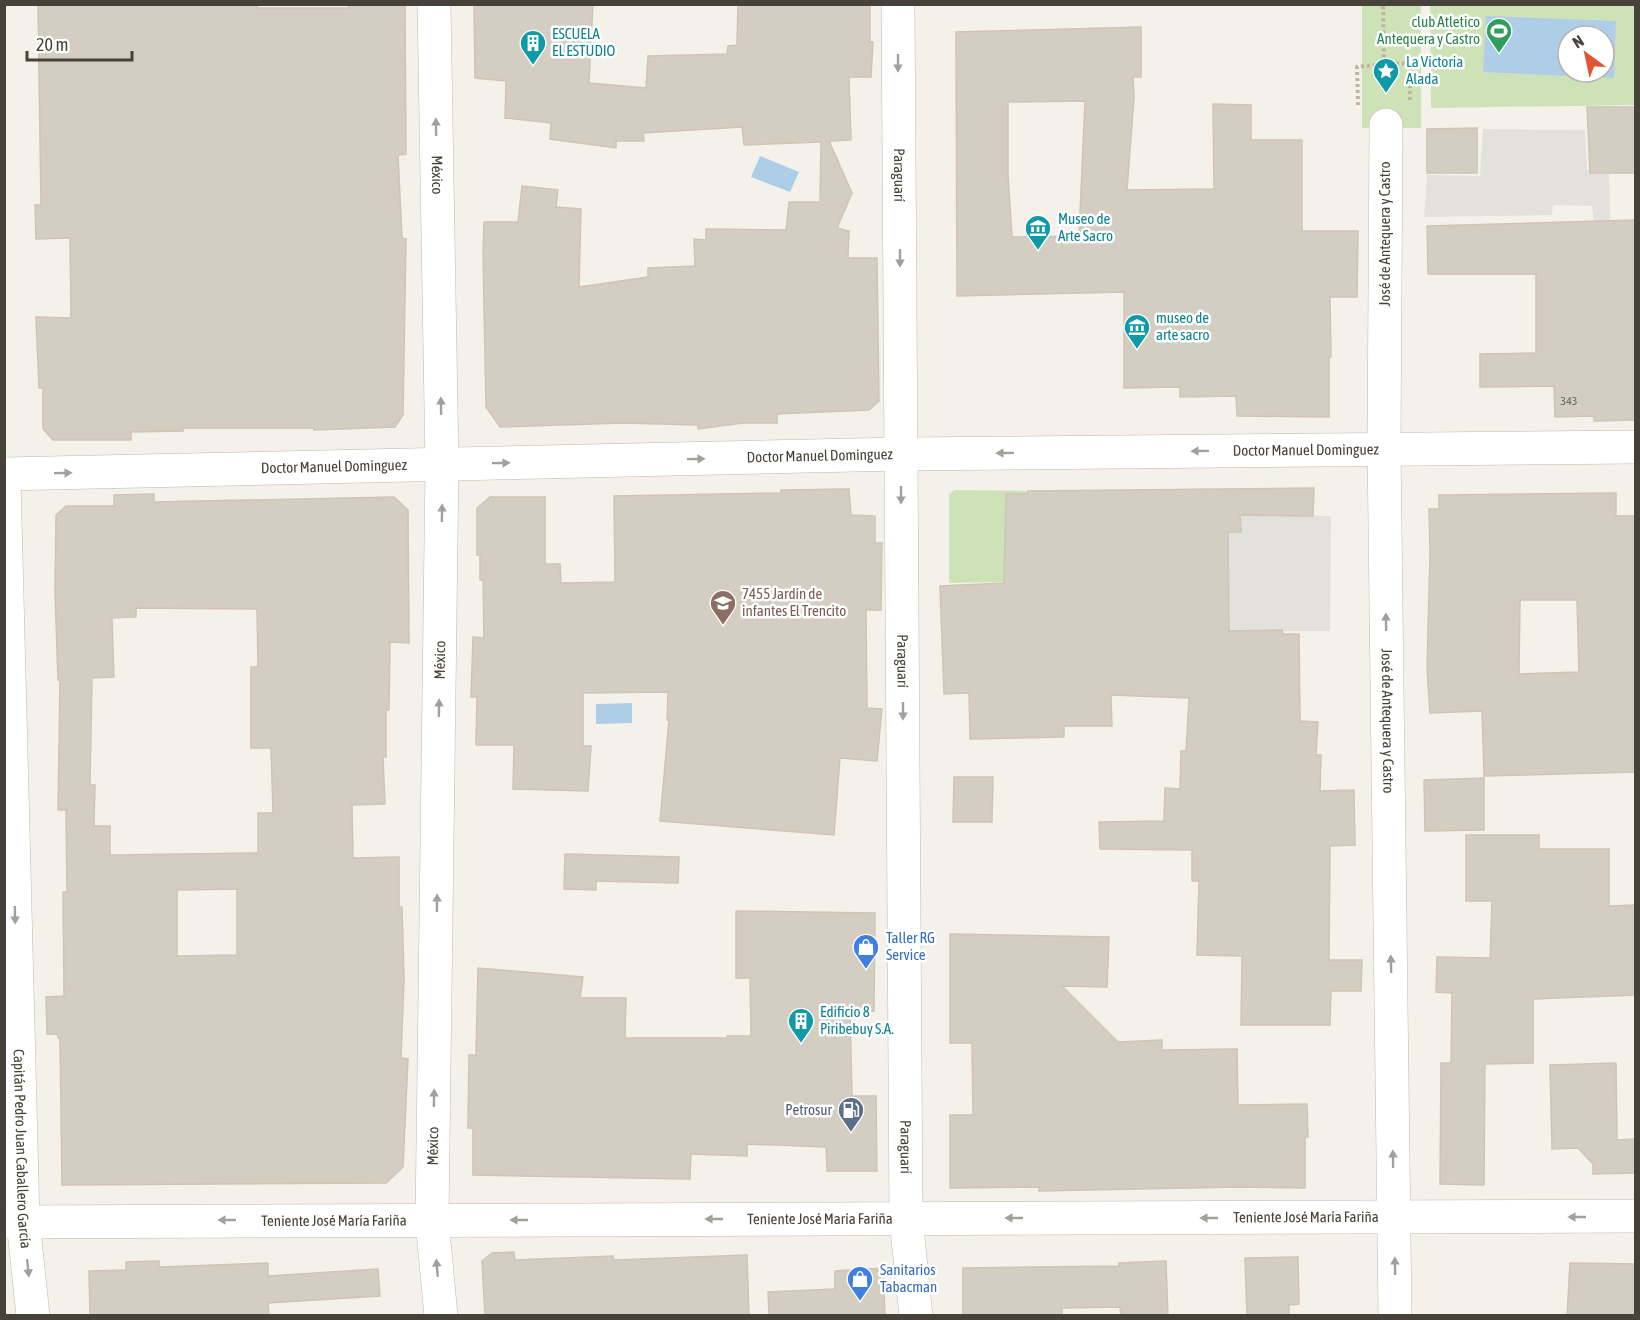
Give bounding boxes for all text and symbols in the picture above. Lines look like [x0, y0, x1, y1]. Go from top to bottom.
place label: club Atletico Antequera y Castro [1377, 13, 1480, 47]
sports icon: club Atletico Antequera y Castro [1484, 16, 1514, 54]
scale bar [27, 24, 132, 62]
north arrow [1556, 24, 1616, 84]
place label: ESCUELA EL ESTUDIO [552, 25, 616, 59]
building icon: ESCUELA EL ESTUDIO [518, 28, 548, 66]
text: N [1569, 31, 1587, 52]
text: 20 m [36, 34, 68, 55]
one-way arrow [893, 53, 903, 72]
place label: La Victoria Alada [1406, 53, 1463, 87]
place icon: La Victoria Alada [1371, 56, 1401, 94]
one-way arrow [431, 118, 441, 137]
street label: Paraguarí [891, 148, 908, 202]
street label: México [429, 155, 446, 195]
street label: José de Antequera y Castro [1376, 162, 1393, 306]
place label: Museo de Arte Sacro [1058, 210, 1113, 244]
museum icon: Museo de Arte Sacro [1023, 213, 1053, 251]
one-way arrow [895, 248, 905, 267]
place label: museo de arte sacro [1156, 309, 1210, 343]
museum icon: museo de arte sacro [1122, 312, 1152, 350]
house number: 343 [1561, 394, 1577, 408]
one-way arrow [437, 397, 446, 416]
street label: Doctor Manuel Dominguez [1233, 440, 1379, 459]
street label: Doctor Manuel Dominguez [747, 445, 894, 465]
one-way arrow [1190, 446, 1209, 455]
one-way arrow [995, 448, 1014, 458]
one-way arrow [686, 454, 705, 464]
street label: Doctor Manuel Dominguez [261, 456, 408, 476]
one-way arrow [491, 459, 510, 468]
one-way arrow [53, 468, 72, 478]
one-way arrow [896, 485, 906, 504]
one-way arrow [437, 504, 447, 523]
place label: 7455 Jardín de infantes El Trencito [742, 585, 846, 619]
school or university icon: 7455 Jardín de infantes El Trencito [708, 588, 738, 626]
one-way arrow [1381, 612, 1391, 631]
street label: Paraguarí [894, 634, 912, 688]
street label: México [431, 640, 448, 680]
street label: José de Antequera y Castro [1379, 648, 1397, 794]
one-way arrow [434, 699, 444, 718]
one-way arrow [898, 701, 908, 720]
one-way arrow [432, 894, 441, 913]
one-way arrow [11, 905, 20, 924]
place label: Taller RG Service [886, 929, 935, 963]
shop icon: Taller RG Service [851, 932, 881, 970]
one-way arrow [1386, 954, 1395, 973]
place label: Edificio 8 Piribebuy S.A. [820, 1003, 894, 1037]
building icon: Edificio 8 Piribebuy S.A. [786, 1006, 816, 1044]
street label: Capitán Pedro Juan Caballero García [11, 1049, 35, 1249]
one-way arrow [429, 1089, 439, 1108]
fuel station icon: Petrosur [836, 1095, 866, 1133]
place label: Petrosur [785, 1101, 833, 1118]
street label: Paraguarí [897, 1120, 915, 1174]
street label: México [424, 1126, 441, 1166]
one-way arrow [1388, 1149, 1398, 1168]
street label: Teniente José María Fariña [1233, 1208, 1379, 1225]
street label: Teniente José María Fariña [747, 1210, 893, 1227]
street label: Teniente José María Fariña [261, 1212, 407, 1229]
one-way arrow [1568, 1212, 1587, 1222]
one-way arrow [1005, 1213, 1024, 1223]
one-way arrow [1200, 1213, 1219, 1223]
one-way arrow [705, 1214, 724, 1224]
one-way arrow [217, 1215, 236, 1225]
one-way arrow [510, 1215, 529, 1225]
one-way arrow [1390, 1257, 1399, 1276]
one-way arrow [432, 1258, 441, 1277]
one-way arrow [23, 1259, 33, 1278]
place label: Sanitarios Tabacman [880, 1261, 937, 1295]
shop icon: Sanitarios Tabacman [845, 1264, 875, 1302]

